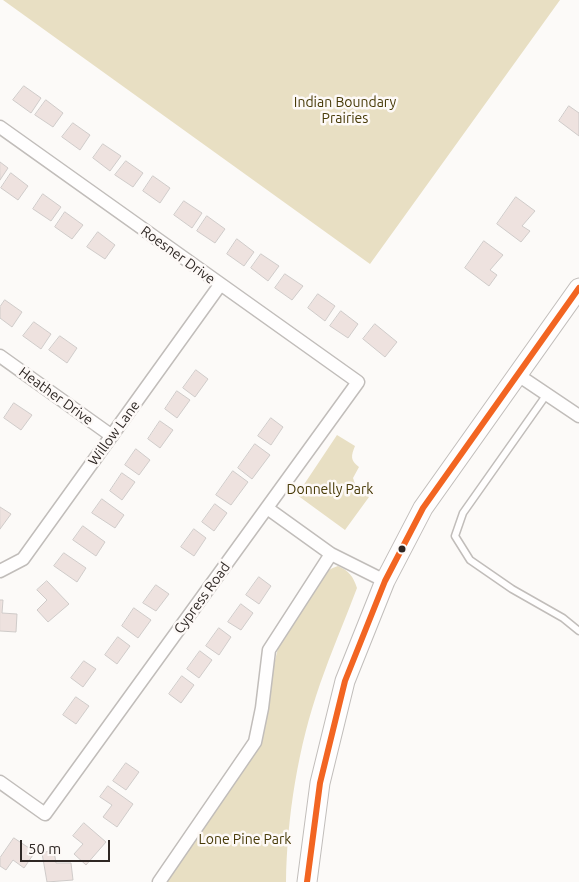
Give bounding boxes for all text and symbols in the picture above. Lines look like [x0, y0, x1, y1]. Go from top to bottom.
park label: Indian Boundary Prairies [294, 94, 396, 126]
street label: Roesner Drive [137, 222, 219, 288]
street label: Heather Drive [16, 363, 96, 429]
street label: Willow Lane [85, 397, 143, 469]
park label: Donnelly Park [287, 481, 373, 497]
unlabelled marker [397, 544, 407, 554]
street label: Cypress Road [170, 559, 234, 637]
scale bar [22, 830, 112, 862]
park label: Lone Pine Park [199, 831, 291, 847]
text: 50 m [28, 840, 61, 857]

